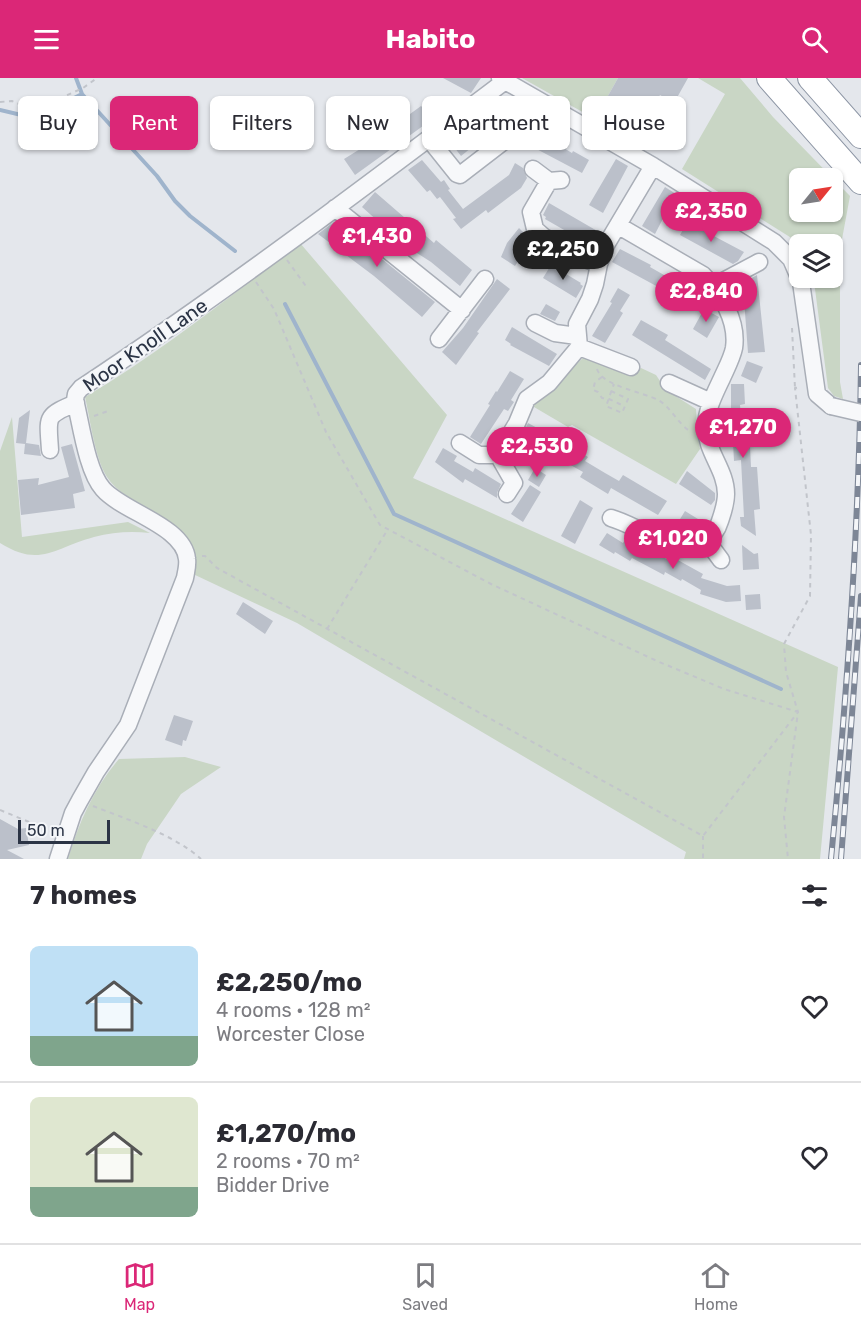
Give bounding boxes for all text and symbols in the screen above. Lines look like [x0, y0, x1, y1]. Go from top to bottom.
icon: menu [30, 23, 63, 56]
text: Habito [386, 23, 475, 55]
icon: search [798, 23, 831, 56]
chip: Buy [18, 96, 98, 150]
chip: Rent [110, 96, 198, 150]
chip: Filters [210, 96, 314, 150]
chip: New [326, 96, 410, 150]
chip: Apartment [422, 96, 570, 150]
chip: House [582, 96, 686, 150]
north arrow [789, 168, 843, 222]
map controls [789, 168, 843, 288]
pin: £2,350 [662, 192, 760, 243]
text: £2,350 [675, 199, 747, 223]
pin: £1,430 [328, 217, 426, 268]
text: £1,430 [342, 224, 412, 248]
pin: £2,250 [514, 230, 612, 281]
button: layers [789, 234, 843, 288]
text: £2,250 [527, 237, 599, 261]
pin: £2,840 [657, 272, 755, 323]
text: £2,840 [669, 279, 743, 303]
street label: Moor Knoll Lane [78, 293, 212, 397]
pin: £1,270 [694, 408, 792, 459]
text: £1,270 [709, 415, 777, 439]
pin: £2,530 [488, 427, 586, 478]
text: £2,530 [501, 434, 573, 458]
pin: £1,020 [624, 519, 722, 570]
text: £1,020 [638, 526, 708, 550]
scale bar [18, 817, 110, 844]
text: 50 m [27, 821, 65, 840]
icon: filters [798, 879, 831, 912]
text: 7 homes [30, 880, 137, 911]
text: £2,250/mo [216, 967, 362, 998]
icon: home [78, 970, 150, 1042]
icon: heart [798, 990, 831, 1023]
text: 4 rooms · 128 m² [216, 998, 371, 1022]
text: Worcester Close [216, 1022, 365, 1046]
text: £1,270/mo [216, 1118, 356, 1149]
icon: home [78, 1121, 150, 1193]
icon: heart [798, 1141, 831, 1174]
text: 2 rooms · 70 m² [216, 1149, 360, 1173]
text: Bidder Drive [216, 1173, 329, 1197]
tab: Map [123, 1259, 156, 1314]
tab: Saved [402, 1259, 448, 1314]
tab: Home [694, 1259, 738, 1314]

